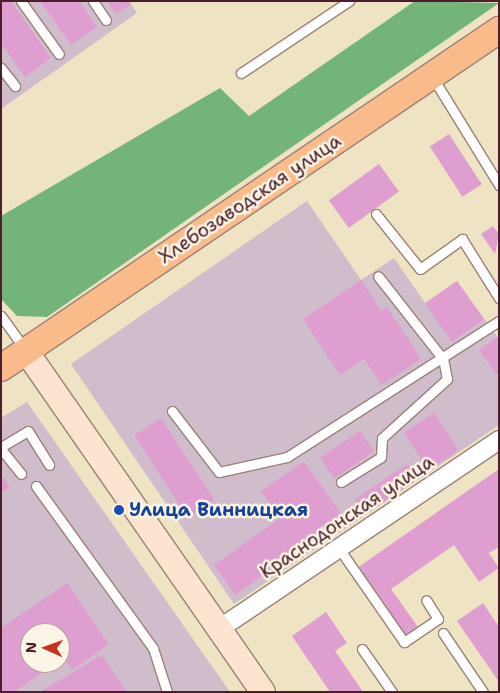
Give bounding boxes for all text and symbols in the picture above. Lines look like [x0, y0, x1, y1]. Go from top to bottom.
street label: Хлебозаводская улица [154, 129, 346, 269]
street label: Краснодонская улица [256, 450, 438, 584]
place label: Улица Винницкая [129, 499, 308, 521]
marker: Улица Винницкая [113, 504, 125, 516]
north arrow [20, 623, 70, 673]
text: N [22, 642, 40, 653]

